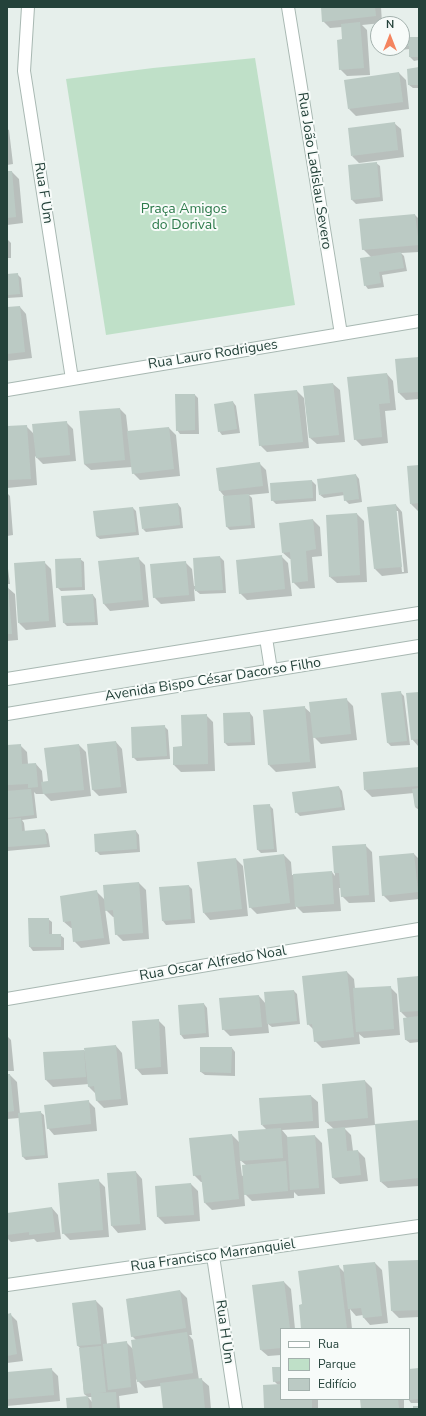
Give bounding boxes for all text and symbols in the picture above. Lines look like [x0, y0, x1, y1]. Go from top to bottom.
north arrow [370, 16, 410, 56]
text: N [386, 17, 394, 32]
street label: Rua João Ladislau Severo [293, 91, 335, 251]
street label: Rua F Um [30, 161, 56, 225]
park label: Praça Amigos do Dorival [141, 202, 227, 234]
street label: Rua Lauro Rodrigues [147, 336, 279, 374]
street label: Avenida Bispo César Dacorso Filho [104, 655, 322, 705]
street label: Rua Oscar Alfredo Noal [138, 943, 288, 985]
street label: Rua Francisco Marranquiel [130, 1236, 296, 1276]
street label: Rua H Um [211, 1299, 237, 1365]
legend [280, 1328, 410, 1400]
text: Rua [318, 1336, 339, 1352]
text: Parque [318, 1356, 356, 1372]
text: Edifício [318, 1376, 357, 1392]

